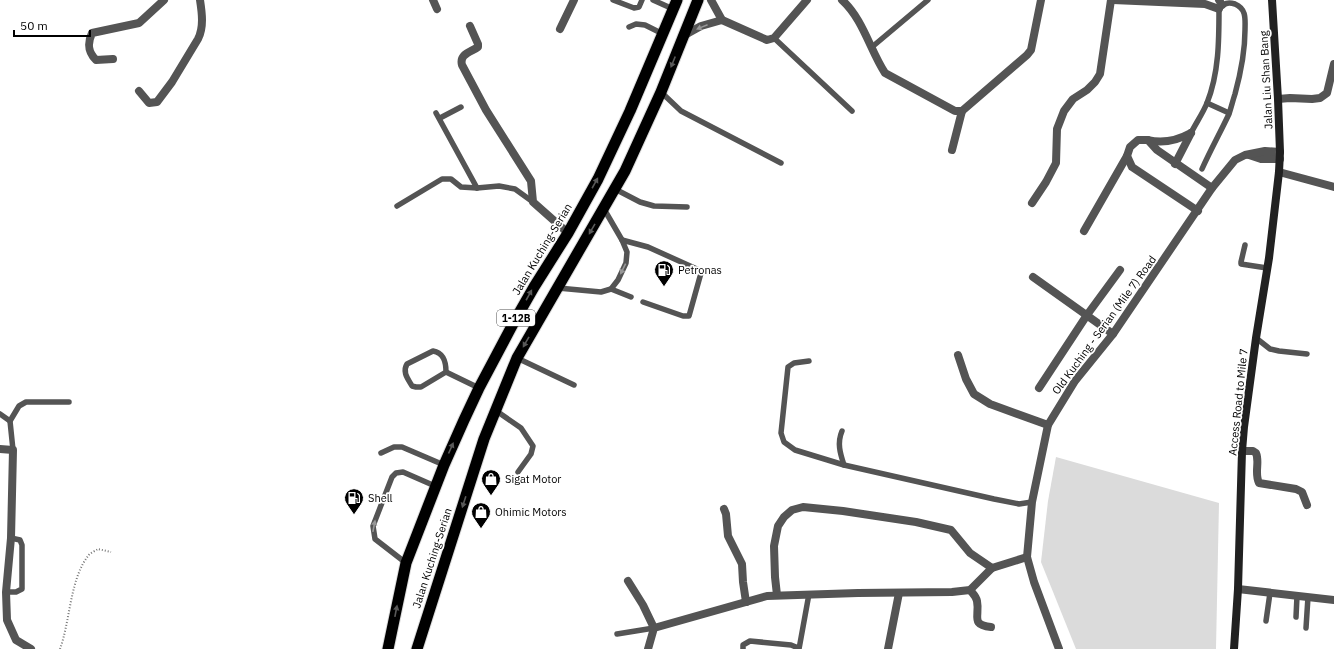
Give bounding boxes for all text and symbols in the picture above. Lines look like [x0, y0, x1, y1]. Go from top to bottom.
scale bar [14, 12, 90, 38]
text: 50 m [20, 18, 48, 33]
one-way arrow [695, 24, 707, 30]
street label: Jalan Liu Shan Bang [1256, 30, 1276, 130]
one-way arrow [669, 57, 675, 69]
one-way arrow [592, 178, 599, 189]
street label: Jalan Kuching-Serian [509, 201, 575, 297]
one-way arrow [588, 223, 595, 235]
street label: Old Kuching - Serian (Mile 7) Road [1049, 253, 1159, 397]
fuel station icon: Petronas [653, 259, 675, 287]
one-way arrow [620, 263, 626, 274]
place label: Petronas [678, 263, 722, 277]
one-way arrow [526, 289, 533, 301]
road number: 1-12B [497, 310, 535, 326]
one-way arrow [523, 336, 530, 348]
street label: Access Road to Mile 7 [1225, 348, 1251, 456]
one-way arrow [448, 443, 454, 454]
shop icon: Sigat Motor [480, 468, 502, 496]
place label: Sigat Motor [505, 472, 561, 486]
fuel station icon: Shell [343, 487, 365, 515]
place label: Shell [368, 491, 393, 505]
one-way arrow [461, 496, 467, 508]
shop icon: Ohimic Motors [470, 501, 492, 529]
place label: Ohimic Motors [495, 505, 567, 519]
street label: Jalan Kuching-Serian [409, 506, 455, 610]
one-way arrow [372, 520, 378, 532]
one-way arrow [394, 605, 400, 617]

